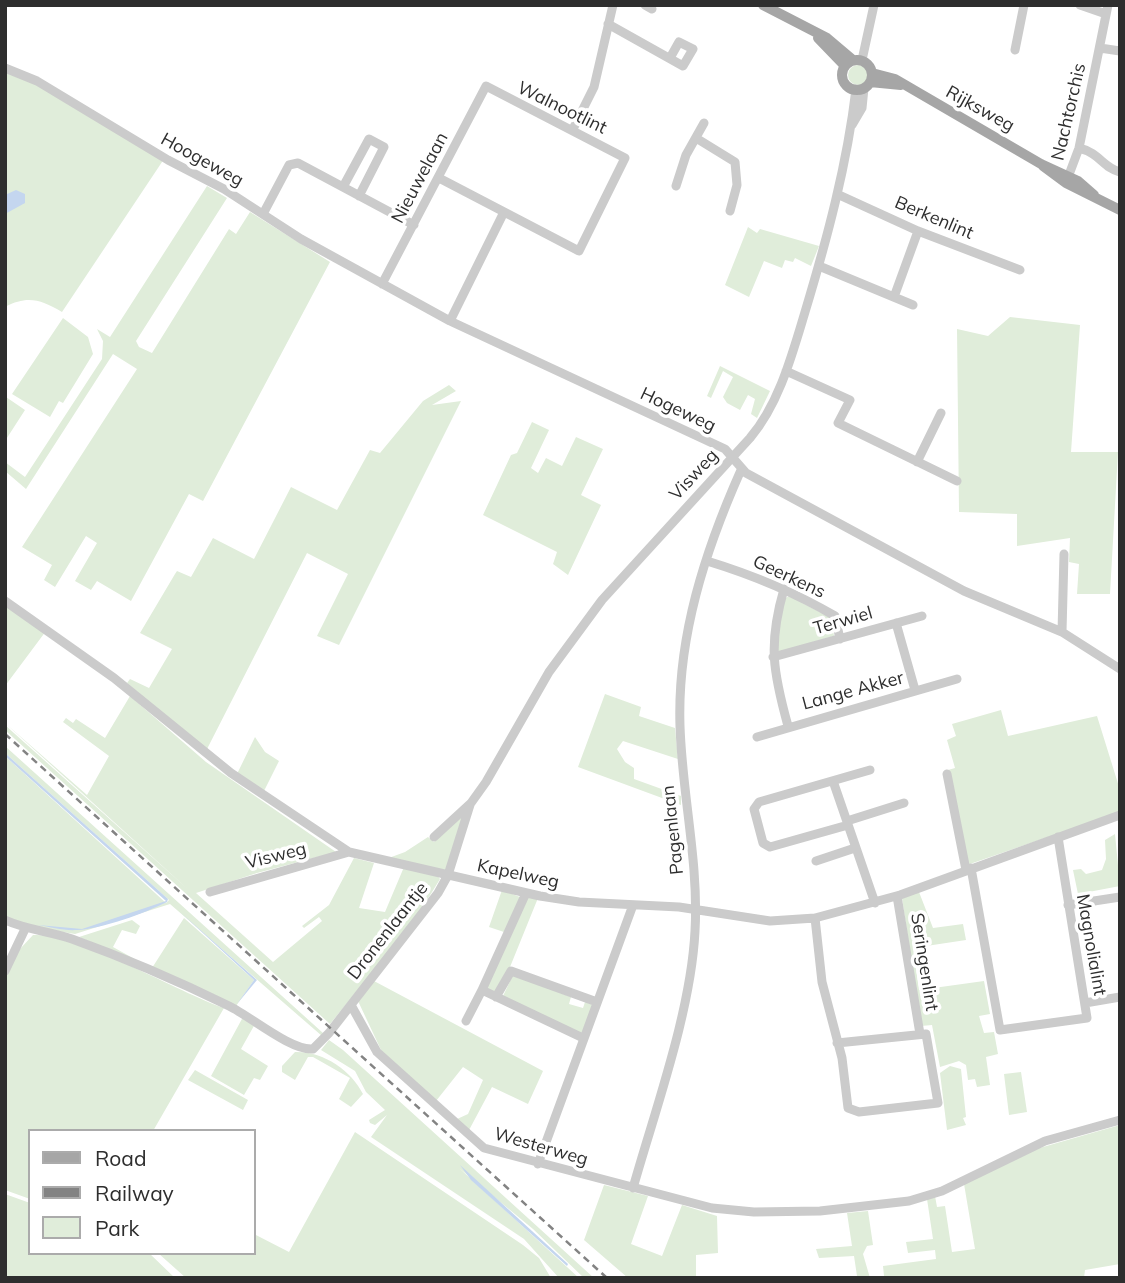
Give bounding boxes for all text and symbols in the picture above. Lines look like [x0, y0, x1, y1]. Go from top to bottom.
street label: Nachtorchis [1047, 61, 1091, 163]
street label: Walnootlint [514, 77, 610, 139]
street label: Rijksweg [942, 81, 1018, 137]
street label: Hoogeweg [157, 128, 247, 192]
street label: Nieuwelaan [387, 129, 453, 227]
street label: Berkenlint [891, 192, 977, 244]
street label: Hogeweg [637, 383, 719, 437]
street label: Visweg [665, 445, 723, 505]
street label: Geerkens [749, 551, 829, 603]
street label: Terwiel [811, 602, 875, 640]
street label: Lange Akker [800, 667, 906, 715]
street label: Pagenlaan [658, 784, 688, 876]
street label: Visweg [243, 838, 309, 874]
street label: Kapelweg [475, 855, 561, 893]
street label: Dronenlaantje [343, 878, 433, 984]
street label: Magnolialint [1071, 893, 1111, 997]
street label: Seringenlint [906, 911, 942, 1013]
street label: Westerweg [491, 1123, 591, 1171]
legend [28, 1129, 256, 1255]
text: Road [95, 1145, 146, 1171]
text: Railway [95, 1180, 174, 1206]
text: Park [95, 1215, 139, 1241]

